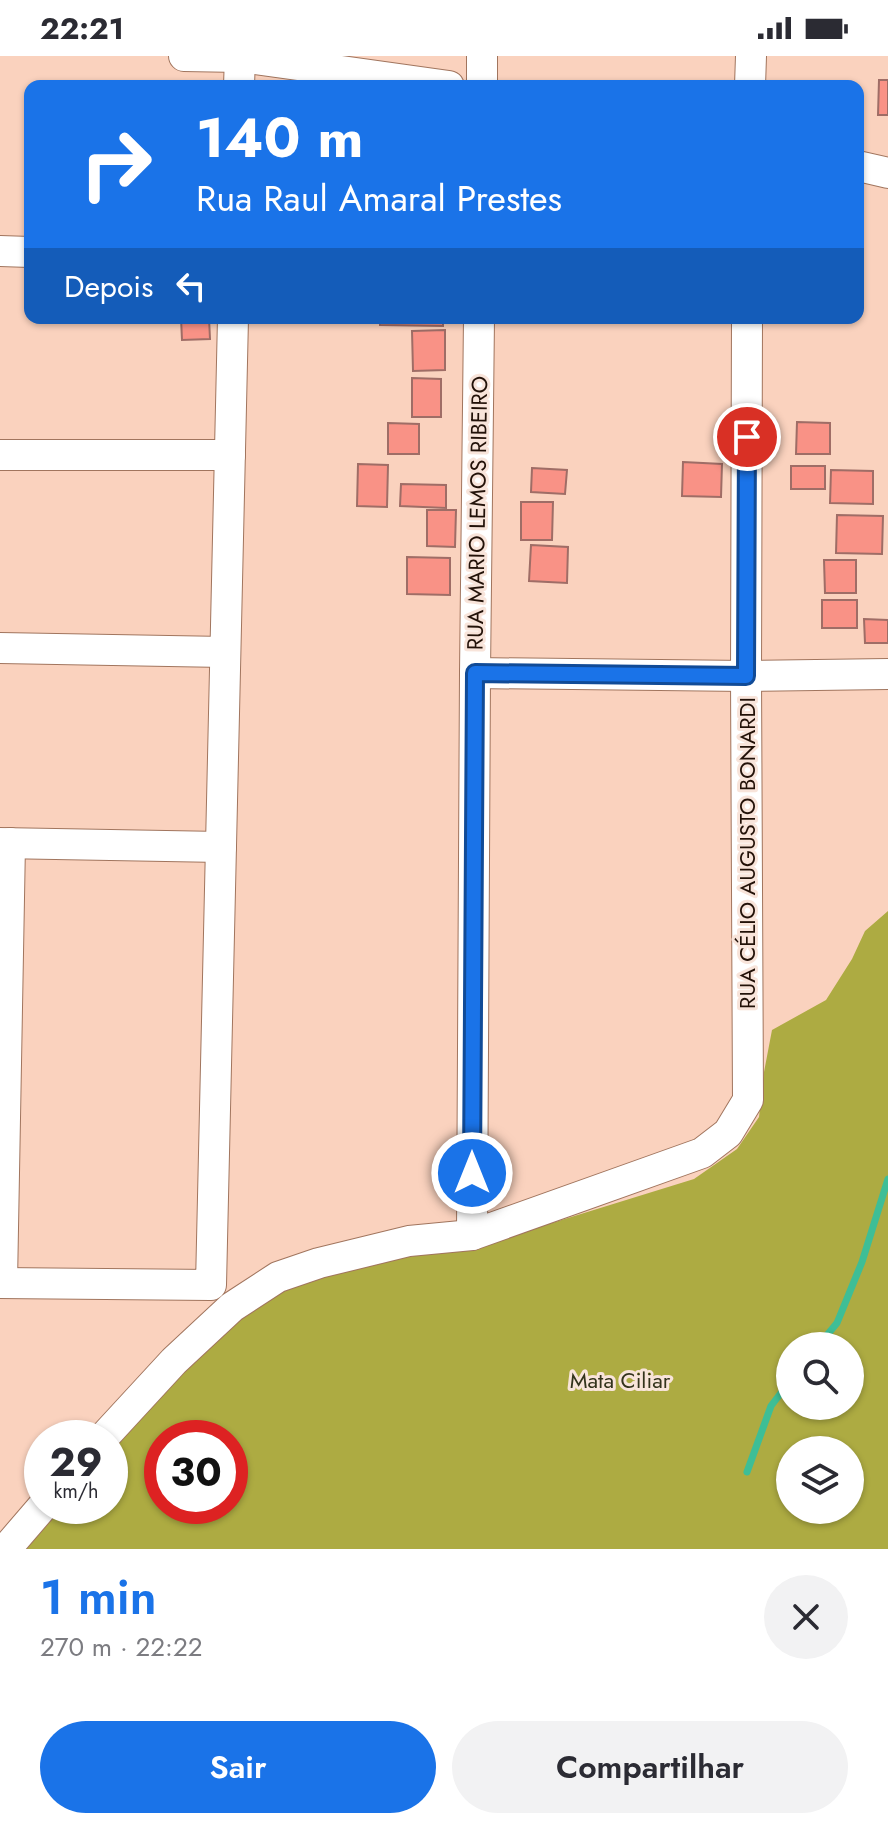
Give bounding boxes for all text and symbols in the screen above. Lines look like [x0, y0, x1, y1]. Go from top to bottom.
text: 22:21 [40, 7, 124, 50]
text: 140 m [196, 97, 363, 178]
icon: right [64, 112, 168, 216]
text: Rua Raul Amaral Prestes [196, 172, 562, 224]
icon: left [169, 264, 213, 308]
text: Depois [64, 265, 153, 308]
street label: RUA MARIO LEMOS RIBEIRO [459, 376, 495, 650]
pin [713, 403, 781, 471]
icon: arrive [725, 415, 769, 459]
street label: RUA CÉLIO AUGUSTO BONARDI [731, 697, 763, 1009]
position arrow [430, 1131, 514, 1215]
map controls [776, 1332, 864, 1524]
button: search [776, 1332, 864, 1420]
park label: Mata Ciliar [570, 1364, 671, 1396]
speed limit sign: 30 [144, 1420, 248, 1524]
text: 29 [50, 1433, 103, 1491]
button: layers [776, 1436, 864, 1524]
text: km/h [53, 1477, 99, 1506]
text: 1 min [40, 1563, 157, 1632]
button: close [764, 1575, 848, 1659]
text: 270 m · 22:22 [40, 1628, 203, 1666]
button: Sair [40, 1721, 436, 1813]
button: Compartilhar [452, 1721, 848, 1813]

